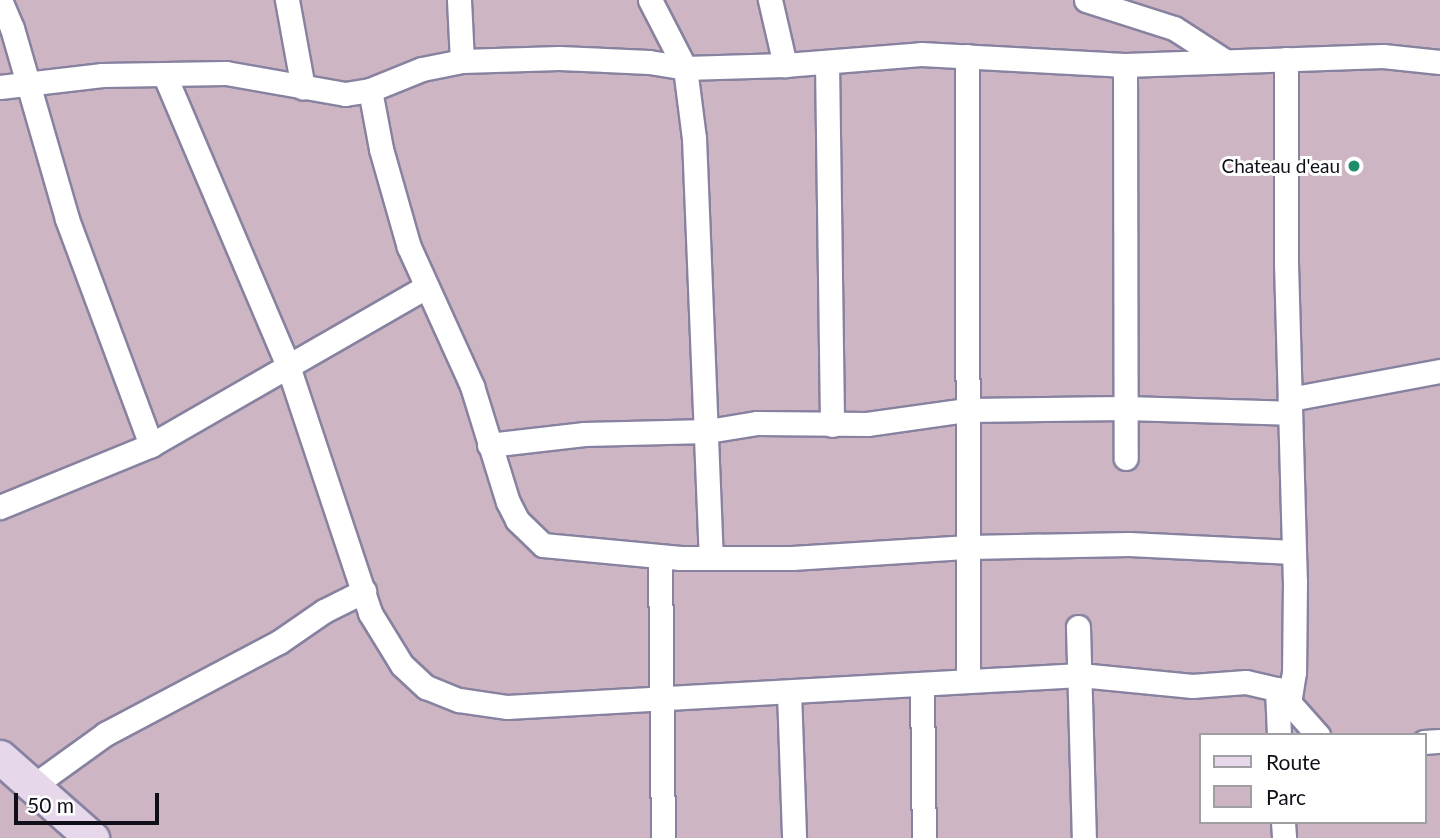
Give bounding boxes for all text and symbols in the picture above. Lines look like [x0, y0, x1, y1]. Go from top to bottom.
place label: Chateau d'eau [1221, 155, 1340, 177]
marker: Chateau d'eau [1346, 158, 1362, 174]
legend [1198, 733, 1426, 824]
text: Route [1266, 749, 1321, 774]
scale bar [18, 778, 163, 822]
text: Parc [1266, 784, 1306, 809]
text: 50 m [27, 792, 74, 817]

